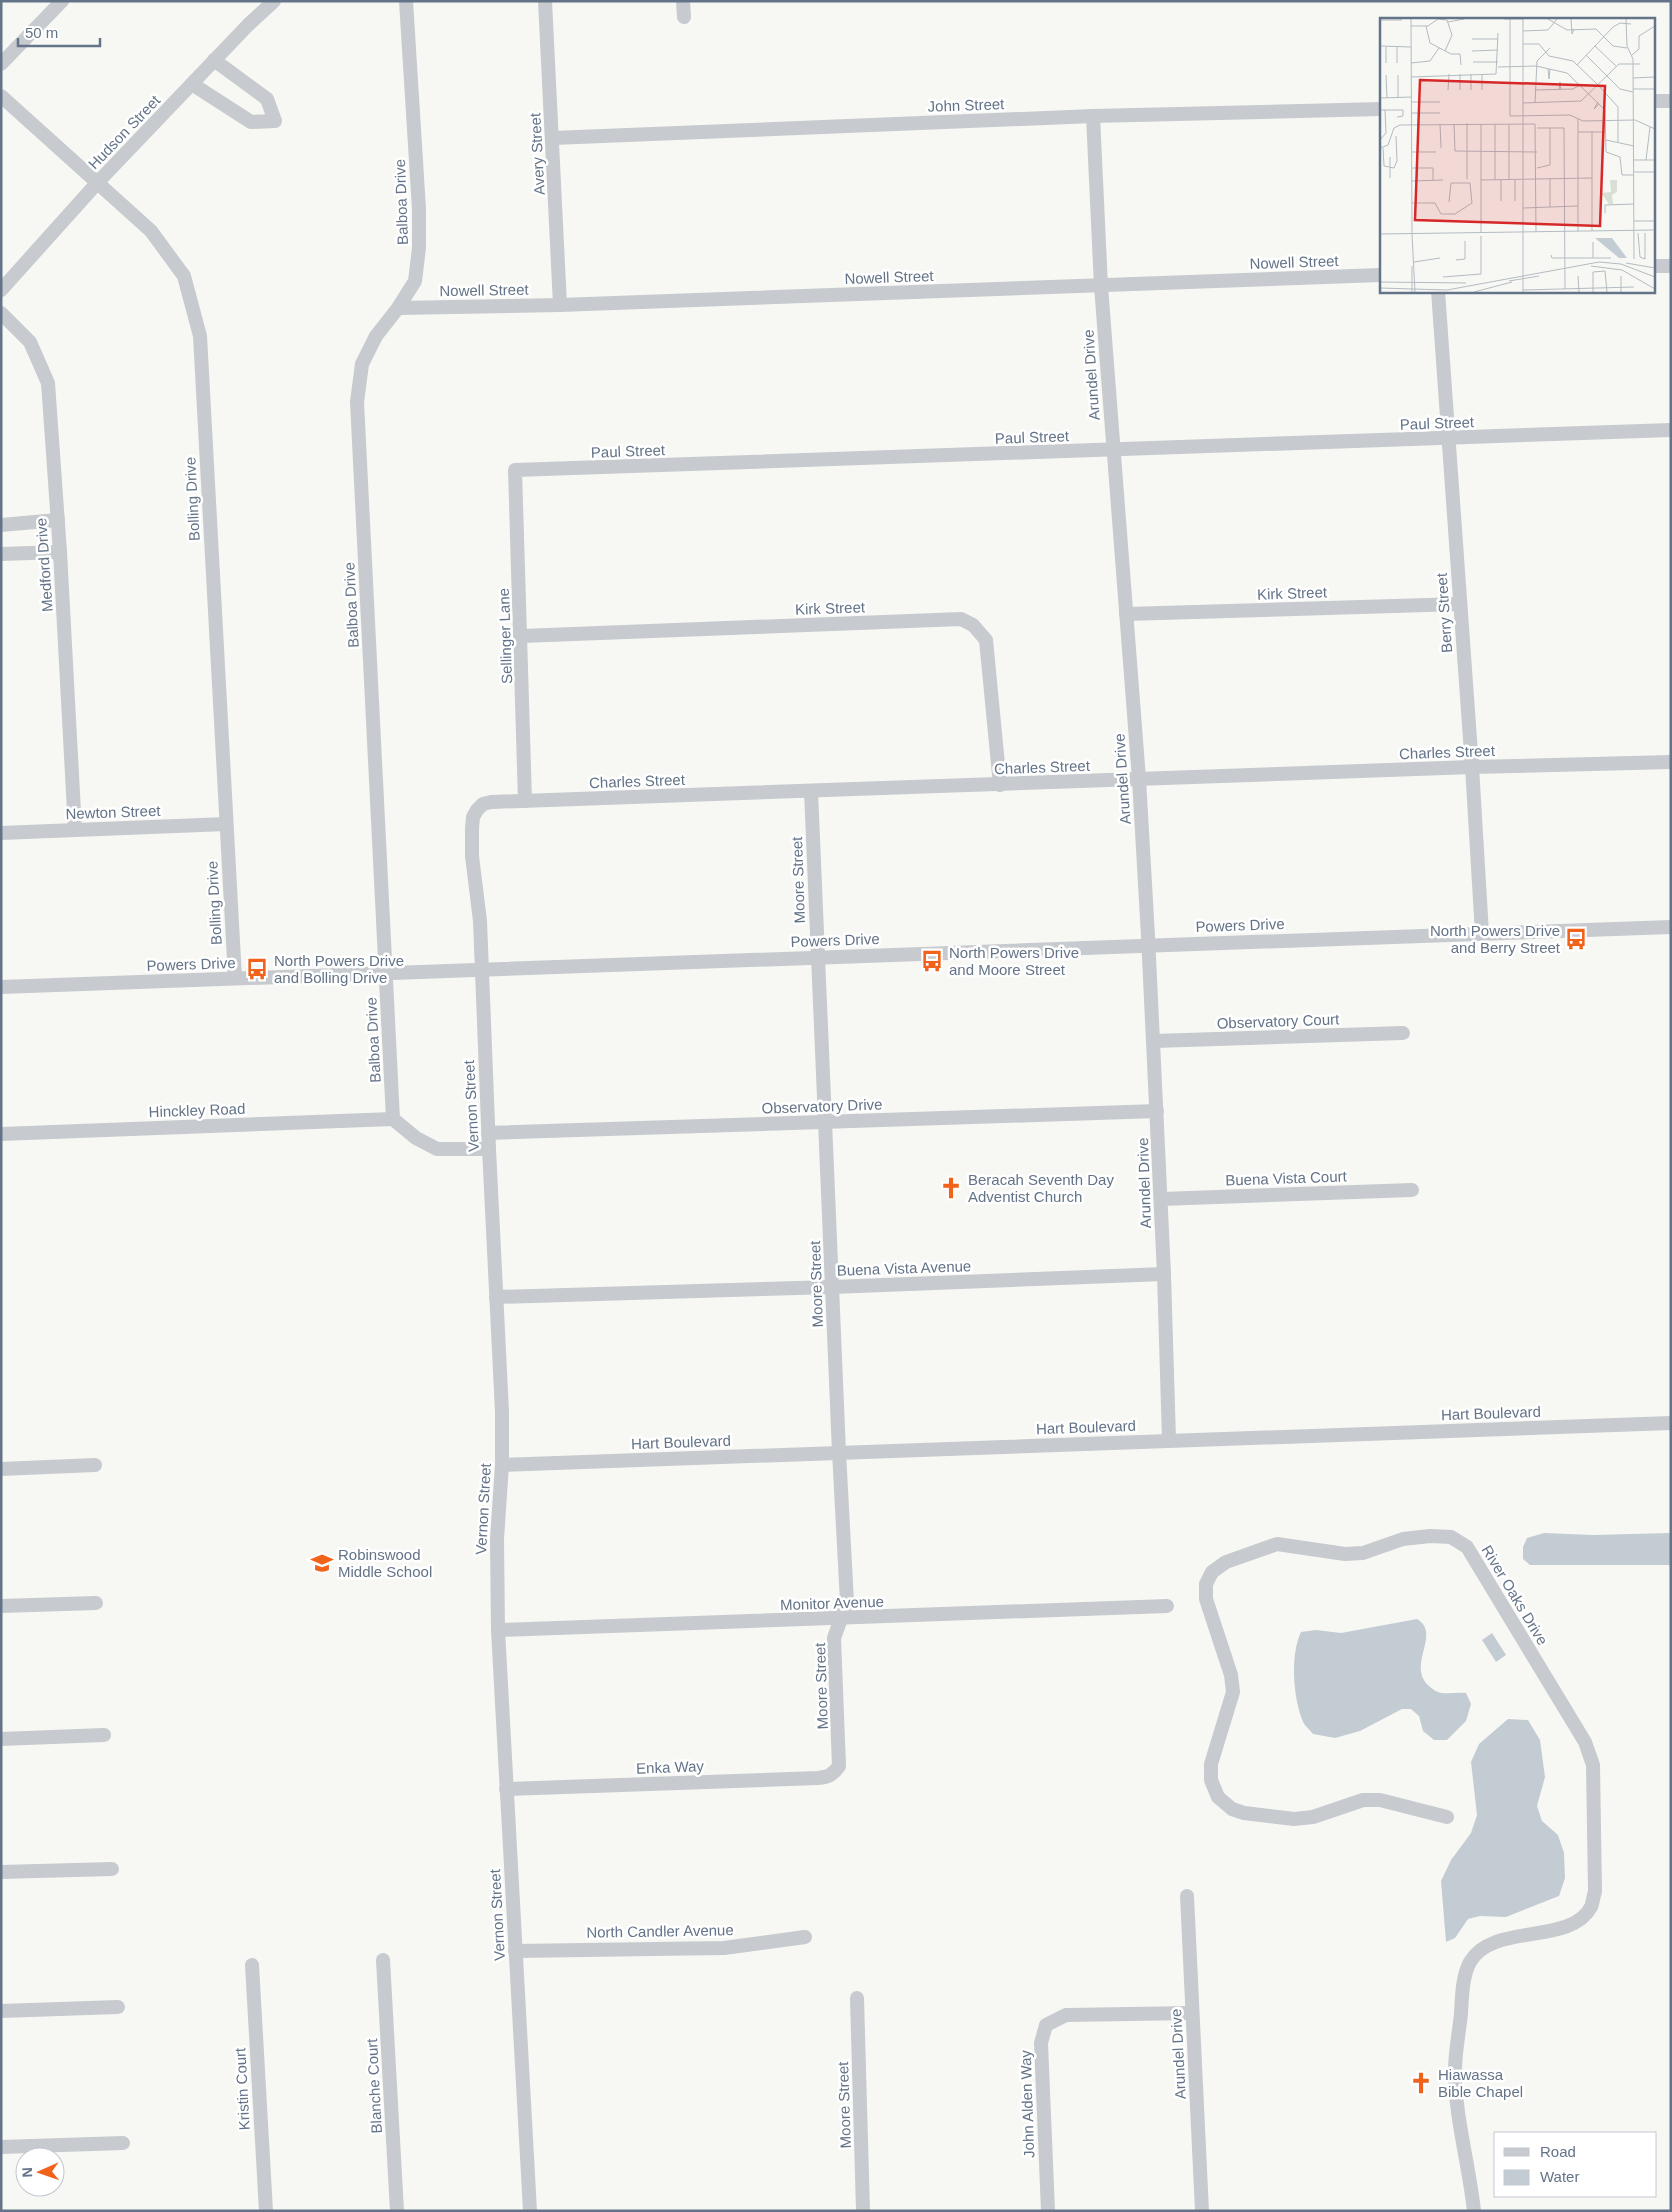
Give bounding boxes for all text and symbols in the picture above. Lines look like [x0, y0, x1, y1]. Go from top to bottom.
scale bar [18, 15, 100, 47]
inset map [1380, 18, 1654, 292]
text: 50 m [25, 24, 58, 41]
street label: Hudson Street [85, 91, 164, 172]
street label: John Street [927, 95, 1005, 115]
street label: Avery Street [526, 112, 548, 196]
street label: Balboa Drive [391, 159, 411, 245]
street label: Nowell Street [1249, 252, 1340, 272]
street label: Nowell Street [844, 267, 935, 287]
street label: Nowell Street [439, 281, 530, 299]
street label: Arundel Drive [1079, 329, 1103, 421]
street label: Paul Street [1400, 413, 1475, 433]
street label: Paul Street [995, 427, 1070, 447]
street label: Paul Street [591, 441, 666, 461]
street label: Bolling Drive [181, 457, 203, 541]
street label: Medford Drive [32, 517, 56, 613]
street label: Balboa Drive [340, 562, 362, 648]
street label: Berry Street [1433, 572, 1455, 654]
street label: Kirk Street [1257, 583, 1328, 603]
street label: Sellinger Lane [495, 588, 515, 684]
street label: Kirk Street [795, 598, 866, 618]
street label: Arundel Drive [1110, 733, 1134, 825]
street label: Charles Street [1399, 742, 1496, 762]
street label: Charles Street [994, 757, 1091, 777]
street label: Charles Street [589, 771, 686, 791]
street label: Newton Street [65, 802, 162, 822]
street label: Moore Street [788, 836, 808, 924]
street label: Bolling Drive [203, 861, 225, 945]
street label: Powers Drive [1195, 915, 1285, 935]
place label: North Powers Drive and Berry Street [1430, 922, 1561, 956]
bus stop icon: North Powers Drive and Berry Street [1563, 926, 1589, 952]
street label: Powers Drive [790, 930, 880, 950]
place label: North Powers Drive and Moore Street [949, 944, 1079, 978]
bus stop icon: North Powers Drive and Moore Street [919, 948, 945, 974]
place label: North Powers Drive and Bolling Drive [274, 952, 404, 986]
street label: Powers Drive [146, 954, 236, 974]
bus stop icon: North Powers Drive and Bolling Drive [244, 956, 270, 982]
street label: Balboa Drive [362, 997, 384, 1083]
street label: Observatory Court [1216, 1010, 1340, 1032]
street label: Vernon Street [460, 1059, 482, 1152]
street label: Observatory Drive [761, 1095, 883, 1117]
street label: Hinckley Road [148, 1100, 246, 1120]
street label: Arundel Drive [1134, 1137, 1154, 1229]
street label: Buena Vista Court [1225, 1167, 1348, 1189]
place label: Beracah Seventh Day Adventist Church [968, 1171, 1114, 1205]
church icon: Beracah Seventh Day Adventist Church [938, 1175, 964, 1201]
street label: Moore Street [806, 1240, 826, 1328]
street label: Buena Vista Avenue [836, 1257, 972, 1279]
street label: Hart Boulevard [1441, 1403, 1541, 1423]
street label: Hart Boulevard [1036, 1417, 1136, 1437]
street label: Hart Boulevard [631, 1432, 731, 1452]
street label: Vernon Street [472, 1462, 494, 1555]
street label: River Oaks Drive [1479, 1542, 1551, 1648]
place label: Robinswood Middle School [338, 1546, 432, 1580]
school or university icon: Robinswood Middle School [309, 1550, 335, 1576]
street label: Monitor Avenue [780, 1593, 884, 1613]
street label: Moore Street [811, 1642, 831, 1730]
street label: Enka Way [636, 1757, 705, 1777]
street label: Vernon Street [486, 1868, 508, 1961]
street label: North Candler Avenue [586, 1921, 734, 1941]
street label: Arundel Drive [1167, 2008, 1189, 2100]
street label: Blanche Court [363, 2037, 385, 2134]
street label: Kristin Court [231, 2047, 253, 2131]
street label: John Alden Way [1017, 2049, 1037, 2158]
street label: Moore Street [834, 2061, 854, 2149]
place label: Hiawassa Bible Chapel [1438, 2066, 1523, 2100]
church icon: Hiawassa Bible Chapel [1408, 2070, 1434, 2096]
legend [1494, 2132, 1657, 2197]
text: Road [1540, 2143, 1576, 2160]
north arrow [15, 2147, 65, 2197]
text: N [19, 2167, 35, 2178]
text: Water [1540, 2168, 1579, 2185]

